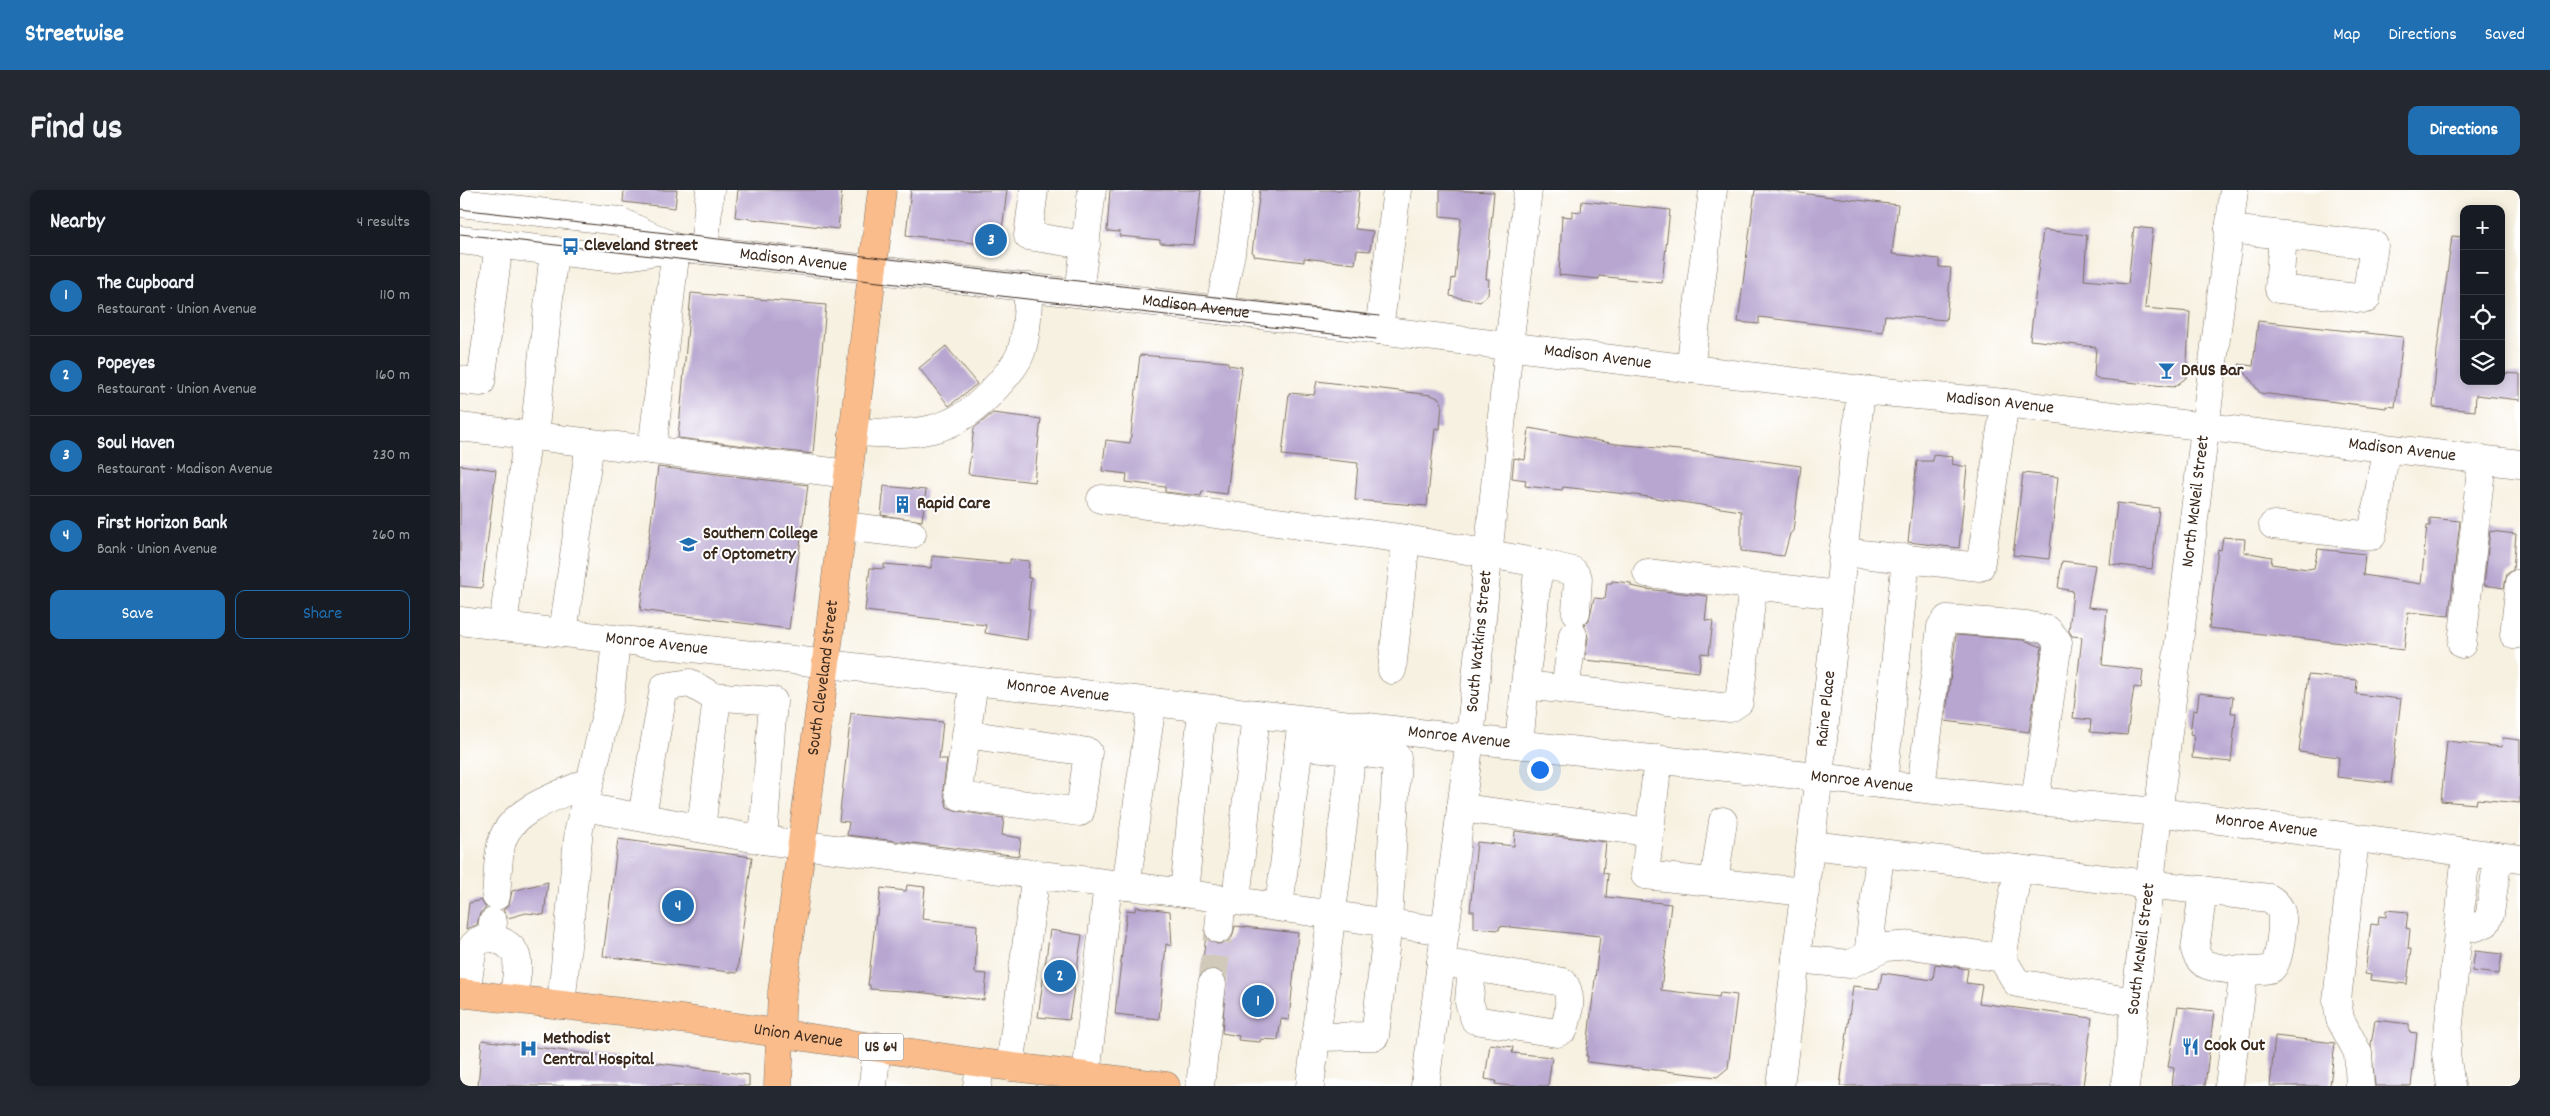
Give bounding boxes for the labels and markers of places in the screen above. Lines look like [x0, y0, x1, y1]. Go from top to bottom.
pin: 3 [975, 221, 1007, 259]
place label: Cleveland Street [584, 234, 698, 259]
bus stop icon: Cleveland Street [560, 236, 580, 256]
place label: DRUS Bar [2181, 359, 2244, 384]
bar icon: DRUS Bar [2157, 361, 2177, 381]
place label: Rapid Care [917, 492, 990, 517]
building icon: Rapid Care [893, 494, 913, 514]
place label: Southern College of Optometry [703, 522, 818, 568]
school or university icon: Southern College of Optometry [679, 534, 699, 554]
pin: 4 [662, 887, 694, 925]
pin: 2 [1044, 957, 1076, 995]
pin: 1 [1242, 982, 1274, 1020]
place label: Methodist Central Hospital [543, 1027, 655, 1073]
place label: Cook Out [2204, 1034, 2266, 1059]
restaurant icon: Cook Out [2180, 1036, 2200, 1056]
hospital icon: Methodist Central Hospital [519, 1039, 539, 1059]

